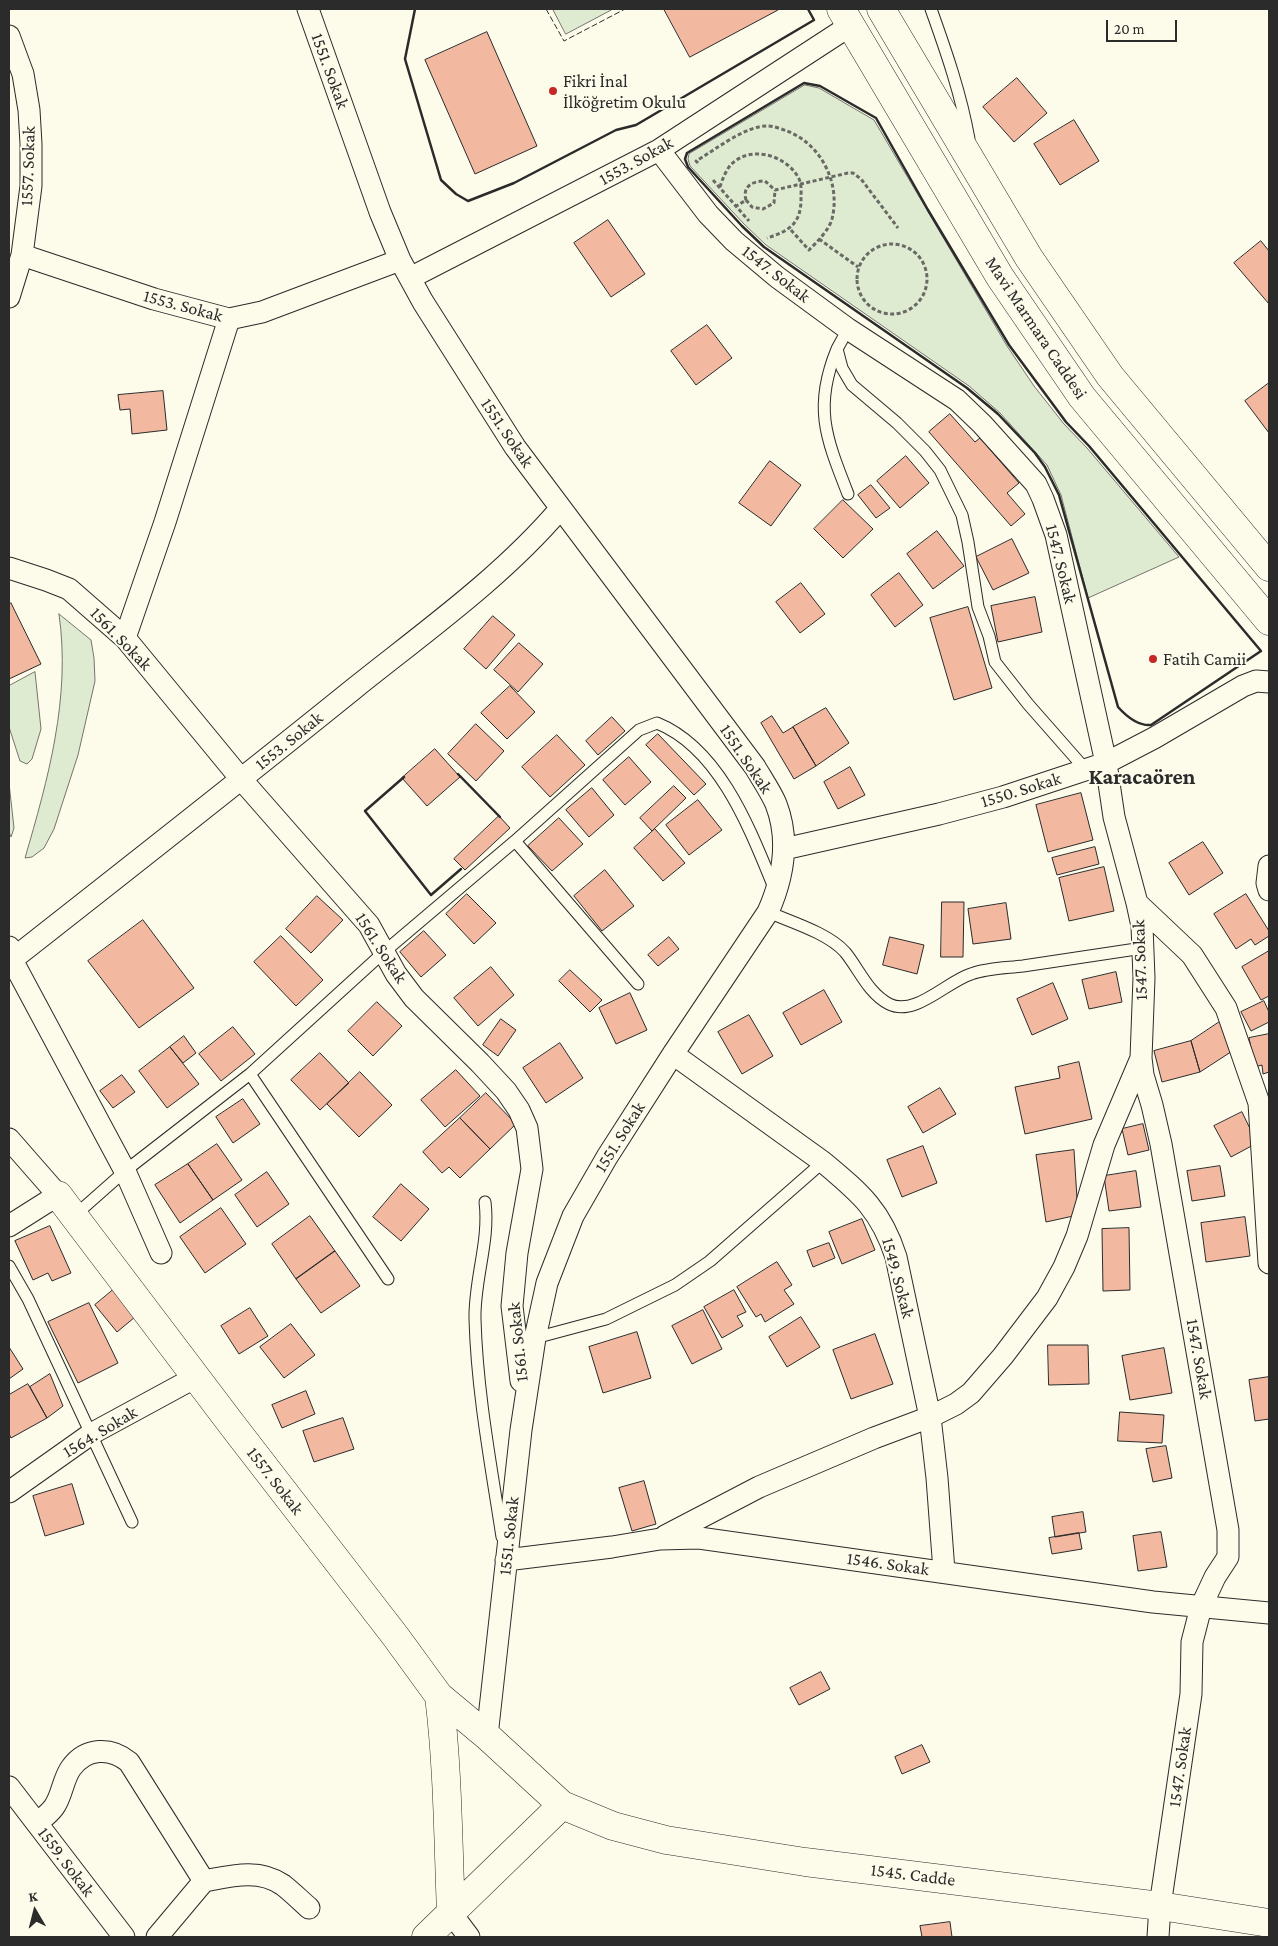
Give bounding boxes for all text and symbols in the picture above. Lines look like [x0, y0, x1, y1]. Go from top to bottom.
scale bar [1108, 10, 1179, 42]
text: 20 m [1114, 21, 1145, 37]
street label: 1551. Sokak [306, 30, 354, 112]
place label: Fikri İnal İlköğretim Okulu [563, 70, 686, 112]
marker: Fikri İnal İlköğretim Okulu [547, 85, 559, 97]
street label: 1557. Sokak [16, 126, 40, 206]
street label: 1553. Sokak [595, 132, 677, 190]
street label: 1547. Sokak [737, 241, 815, 307]
street label: Mavi Marmara Caddesi [980, 253, 1092, 403]
street label: 1553. Sokak [141, 285, 225, 327]
street label: 1551. Sokak [476, 394, 538, 472]
street label: 1547. Sokak [1041, 522, 1081, 606]
street label: 1561. Sokak [85, 603, 157, 675]
place label: Fatih Camii [1163, 648, 1246, 670]
marker: Fatih Camii [1147, 653, 1159, 665]
street label: 1553. Sokak [251, 707, 327, 775]
street label: 1551. Sokak [715, 720, 777, 798]
district label: Karacaören [1089, 764, 1195, 790]
street label: 1550. Sokak [978, 768, 1064, 812]
street label: 1561. Sokak [350, 909, 412, 987]
street label: 1547. Sokak [1128, 919, 1152, 1001]
street label: 1551. Sokak [590, 1098, 650, 1176]
street label: 1549. Sokak [877, 1235, 919, 1321]
street label: 1561. Sokak [503, 1301, 533, 1383]
street label: 1547. Sokak [1181, 1317, 1217, 1401]
street label: 1564. Sokak [59, 1401, 141, 1463]
street label: 1557. Sokak [242, 1443, 308, 1519]
street label: 1551. Sokak [494, 1496, 524, 1576]
street label: 1546. Sokak [845, 1548, 931, 1580]
street label: 1547. Sokak [1164, 1725, 1196, 1809]
street label: 1559. Sokak [33, 1823, 99, 1901]
street label: 1545. Cadde [869, 1859, 957, 1891]
north arrow [10, 1886, 60, 1936]
text: K [27, 1888, 38, 1905]

